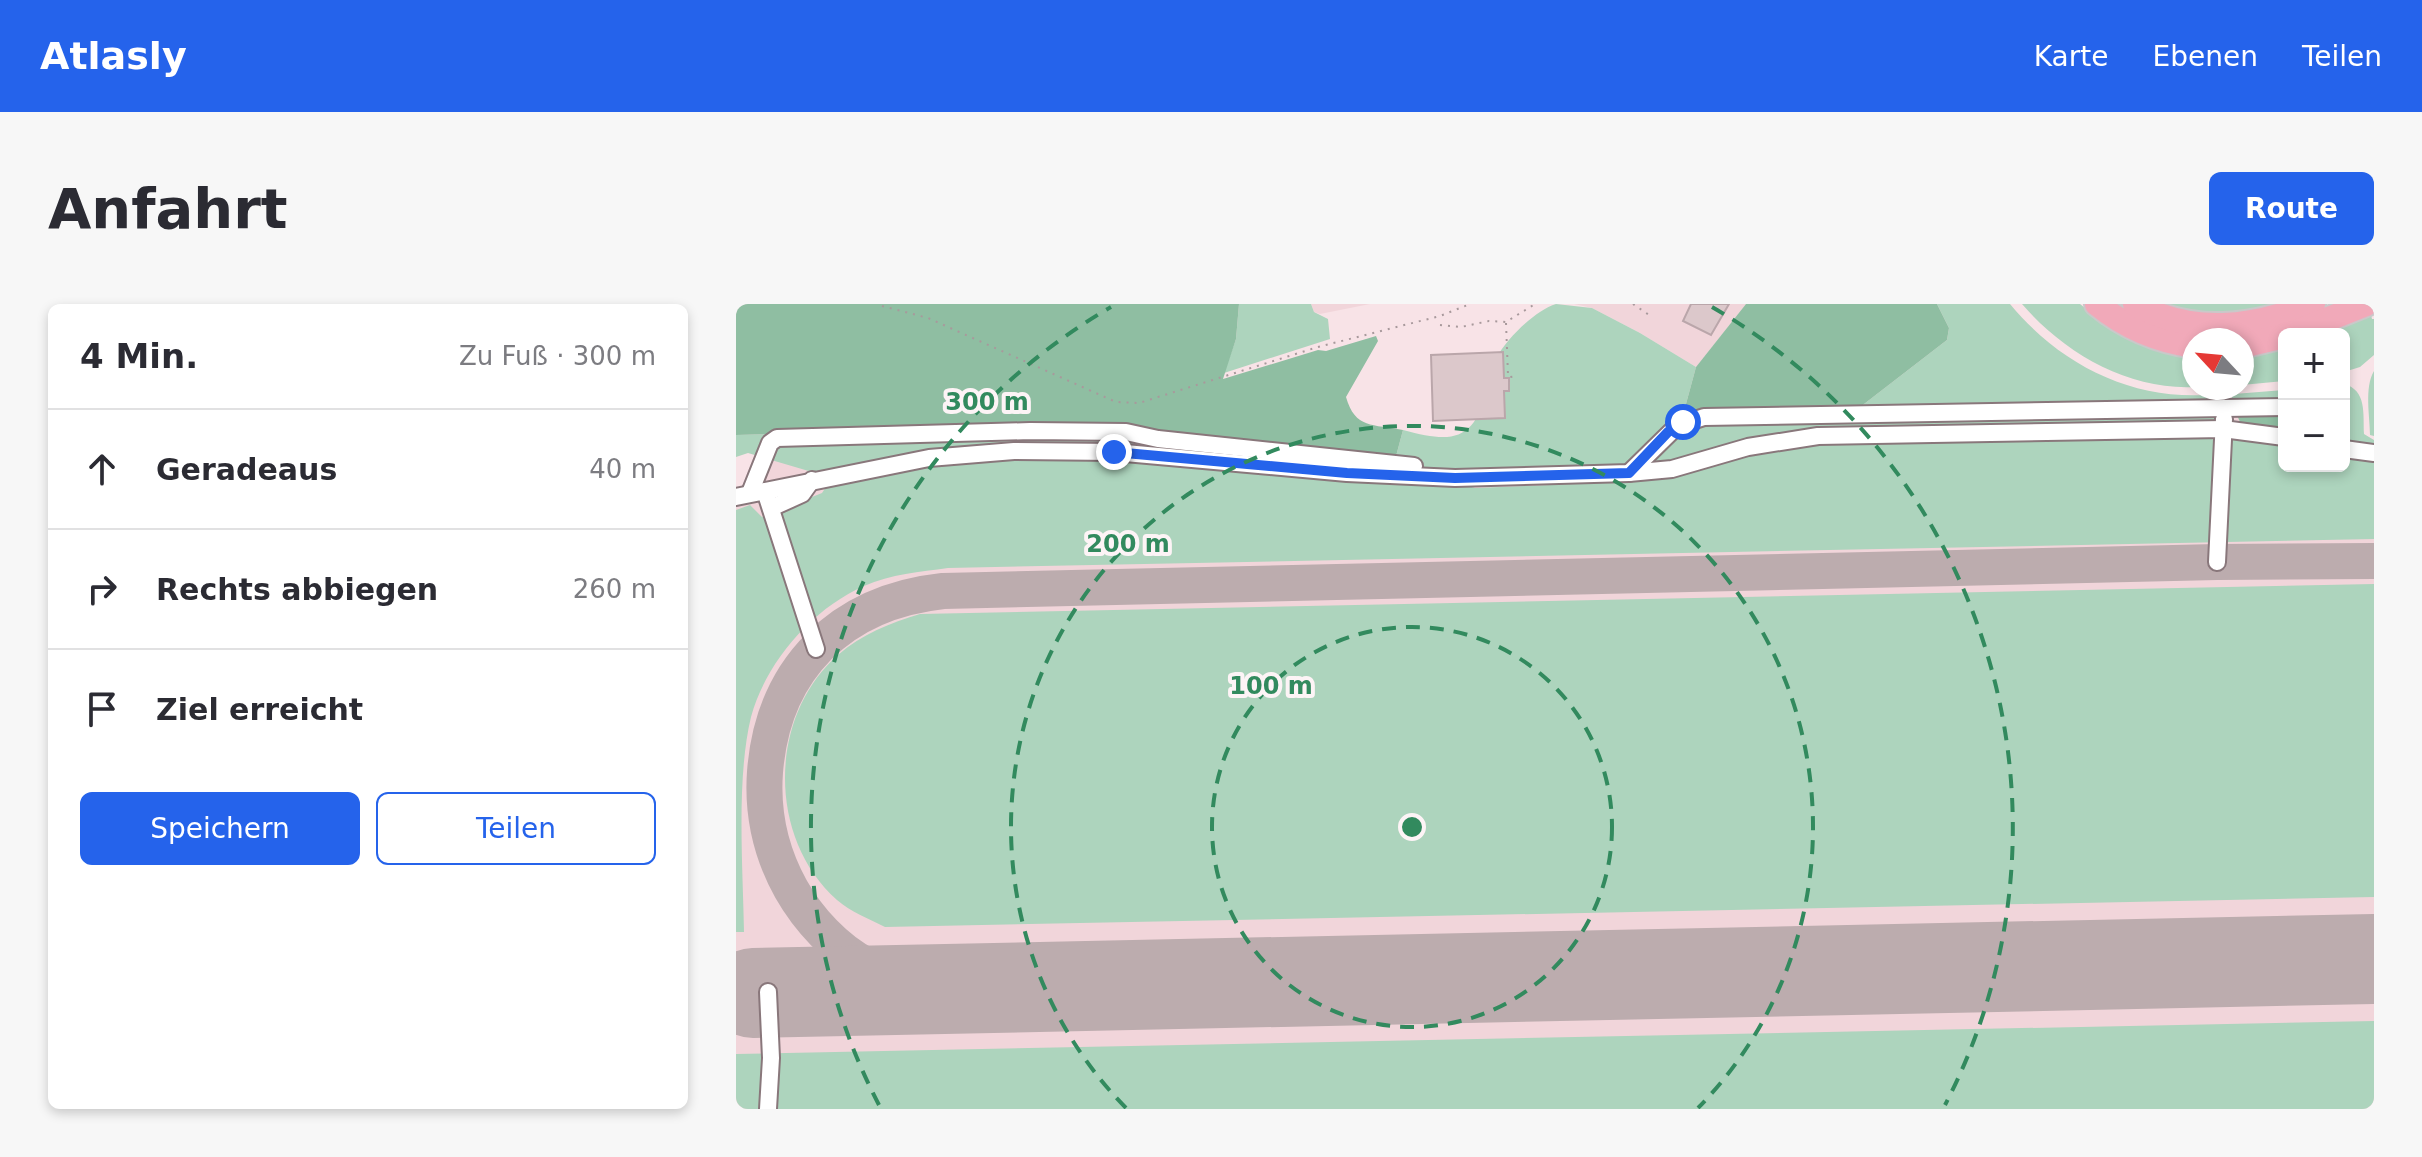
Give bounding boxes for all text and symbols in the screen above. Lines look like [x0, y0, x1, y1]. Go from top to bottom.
text: Atlasly [40, 34, 187, 78]
text: Karte [2034, 40, 2108, 73]
text: Ebenen [2152, 40, 2258, 73]
text: Teilen [2302, 40, 2382, 73]
button: Route [2209, 172, 2374, 245]
text: Anfahrt [48, 176, 288, 241]
north arrow [2182, 328, 2254, 400]
map controls [2278, 328, 2350, 472]
button: + [2278, 328, 2350, 400]
text: 4 Min. [80, 336, 198, 376]
text: Zu Fuß · 300 m [459, 341, 656, 371]
text: 300 m [945, 388, 1029, 416]
button: − [2278, 400, 2350, 472]
route start [1665, 404, 1701, 440]
route end [1096, 434, 1132, 470]
icon: ahead [80, 447, 124, 491]
text: Geradeaus [156, 452, 337, 487]
text: 40 m [589, 454, 656, 484]
text: 200 m [1086, 530, 1170, 558]
icon: right [80, 567, 124, 611]
text: Rechts abbiegen [156, 572, 438, 607]
text: 260 m [573, 574, 656, 604]
text: 100 m [1229, 672, 1313, 700]
icon: arrive [80, 687, 124, 731]
text: Ziel erreicht [156, 692, 363, 727]
button: Speichern [80, 792, 360, 865]
button: Teilen [376, 792, 656, 865]
centre of rings [1398, 813, 1426, 841]

